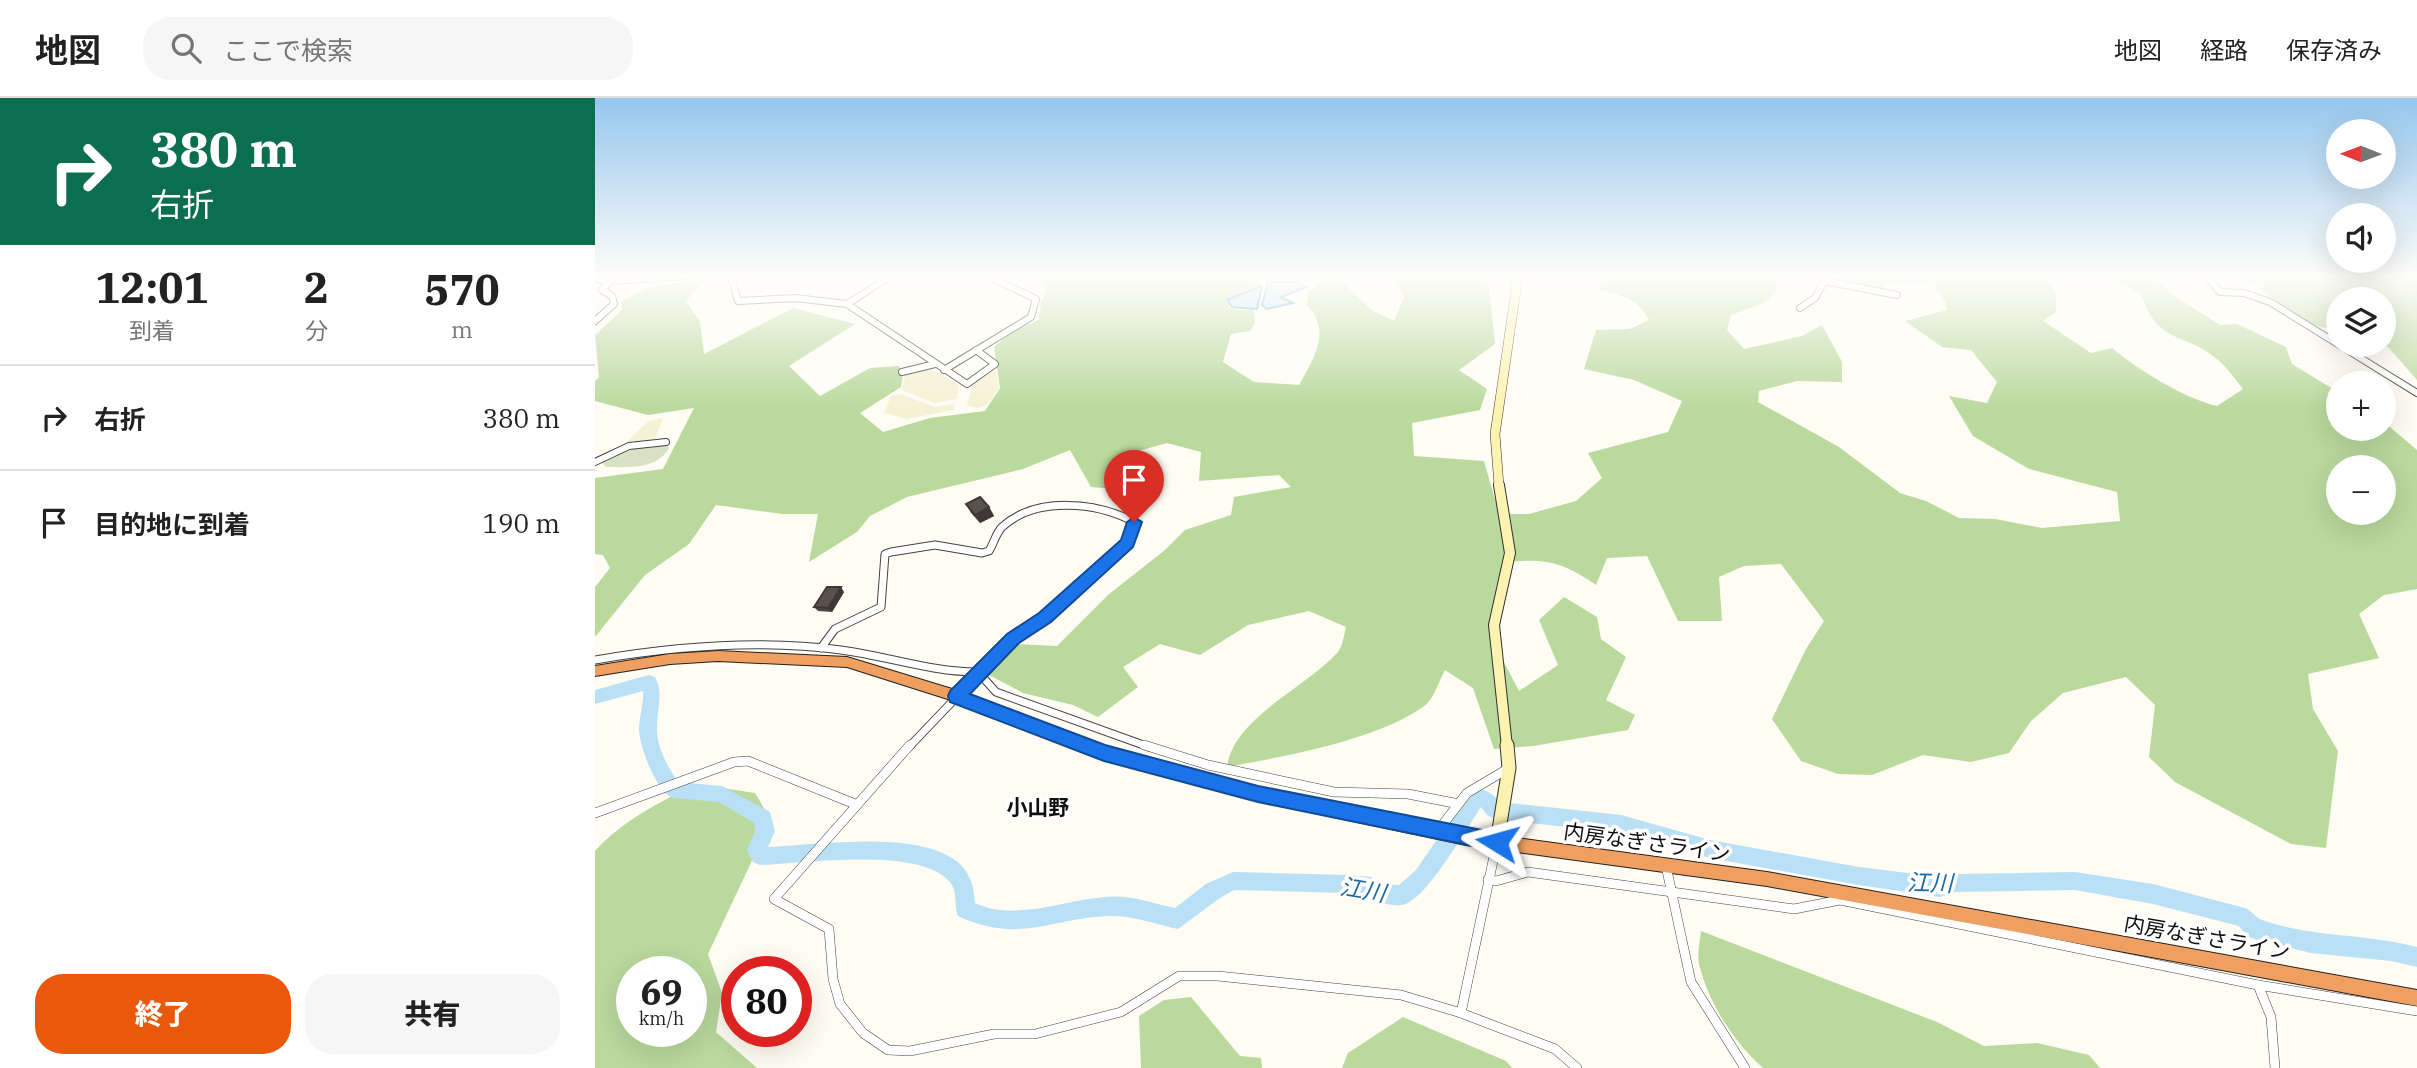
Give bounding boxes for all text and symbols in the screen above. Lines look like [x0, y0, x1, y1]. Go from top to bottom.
search box [143, 17, 633, 80]
text: 地図 [35, 28, 101, 71]
icon: search [167, 29, 205, 67]
text: ここで検索 [223, 33, 353, 67]
text: 地図 [2114, 34, 2162, 66]
text: 経路 [2200, 34, 2248, 66]
text: 保存済み [2286, 34, 2382, 66]
text: 380 m [150, 117, 297, 180]
north arrow [2326, 119, 2396, 189]
map controls [2326, 119, 2396, 525]
icon: right [35, 126, 126, 217]
text: 右折 [150, 183, 214, 225]
button: sound [2326, 203, 2396, 273]
text: 12:01 [95, 260, 209, 315]
text: 2 [304, 260, 329, 315]
text: 570 [424, 262, 500, 317]
button: layers [2326, 287, 2396, 357]
text: m [451, 314, 473, 344]
text: 到着 [129, 315, 175, 345]
text: 分 [305, 315, 328, 345]
button: + [2326, 371, 2396, 441]
icon: right [35, 399, 73, 437]
text: 380 m [482, 401, 560, 435]
text: 右折 [94, 402, 146, 436]
pin [1104, 450, 1164, 522]
button: − [2326, 455, 2396, 525]
icon: arrive [1115, 461, 1153, 499]
icon: arrive [35, 504, 73, 542]
text: 190 m [482, 506, 560, 540]
text: 目的地に到着 [94, 507, 250, 541]
district label: 小山野 [1007, 793, 1070, 821]
position arrow [1460, 805, 1534, 879]
street label: 内房なぎさライン [1562, 816, 1732, 868]
water label: 江川 [1907, 867, 1956, 897]
water label: 江川 [1338, 871, 1391, 908]
street label: 内房なぎさライン [2122, 909, 2292, 965]
speed limit sign: 80 [721, 956, 812, 1047]
text: 69 [640, 969, 683, 1015]
button: 終了 [35, 974, 291, 1054]
button: 共有 [305, 974, 560, 1054]
text: km/h [639, 1007, 684, 1030]

